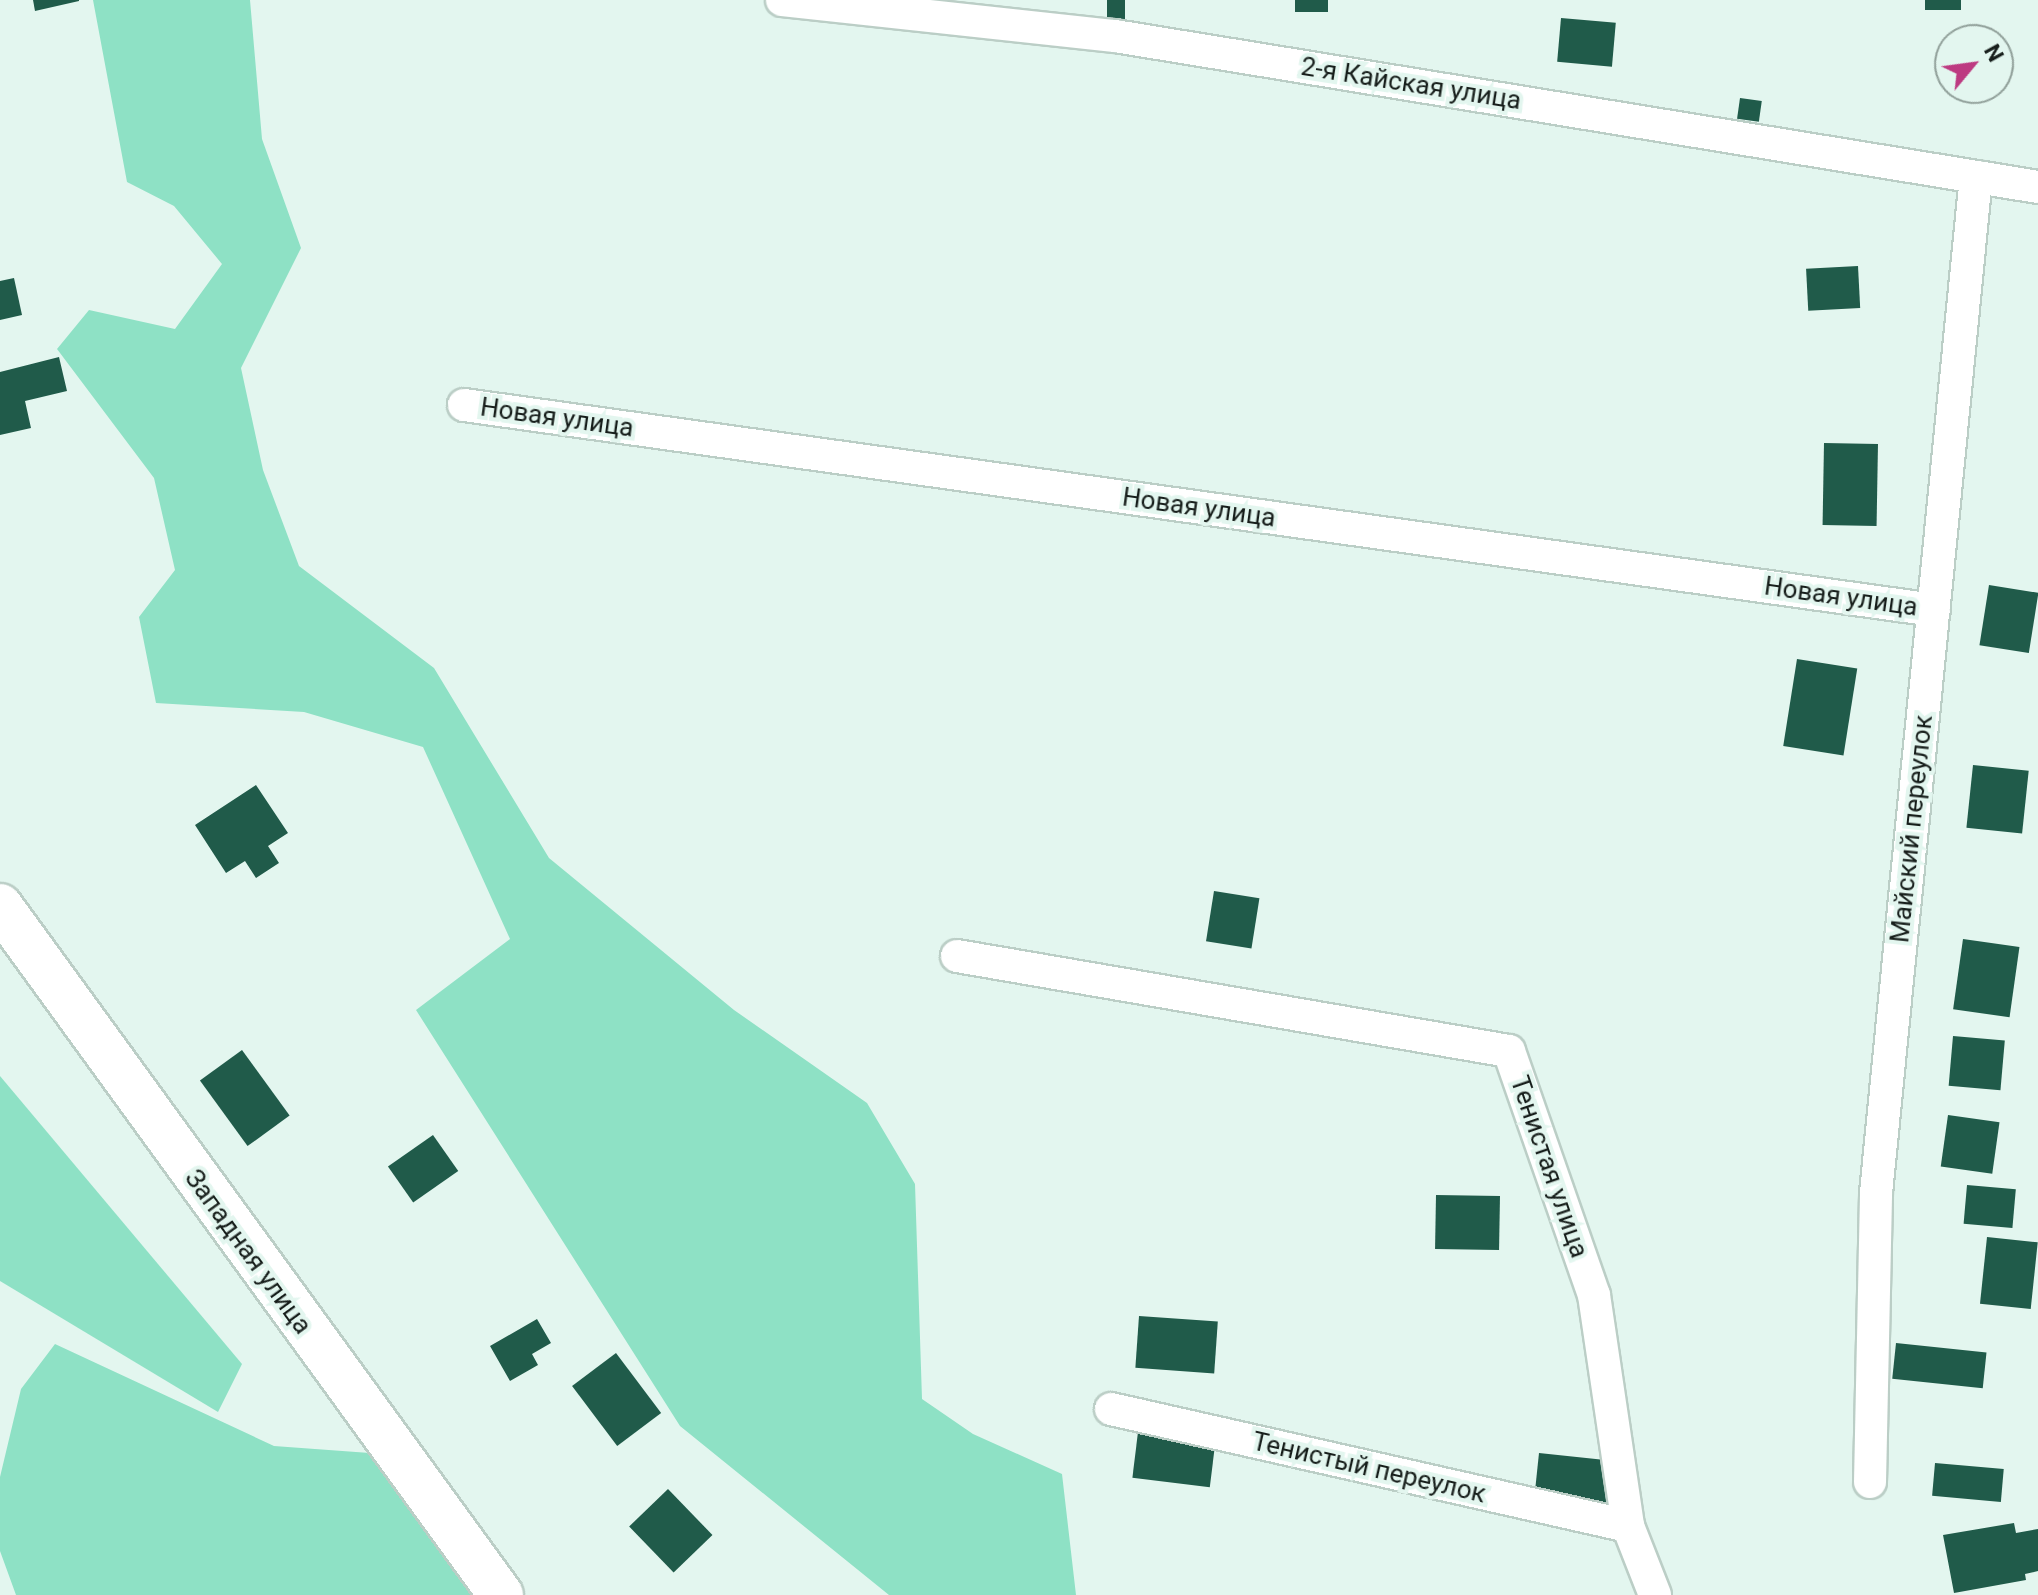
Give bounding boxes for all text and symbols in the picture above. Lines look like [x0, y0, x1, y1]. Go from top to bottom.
north arrow [1934, 24, 2014, 104]
text: N [1979, 40, 2008, 66]
street label: 2-я Кайская улица [1299, 51, 1523, 117]
street label: Новая улица [478, 392, 636, 444]
street label: Новая улица [1120, 482, 1278, 534]
street label: Новая улица [1762, 571, 1920, 623]
street label: Майский переулок [1885, 714, 1939, 944]
street label: Тенистая улица [1503, 1072, 1595, 1262]
street label: Западная улица [178, 1164, 318, 1340]
street label: Тенистый переулок [1249, 1426, 1489, 1510]

